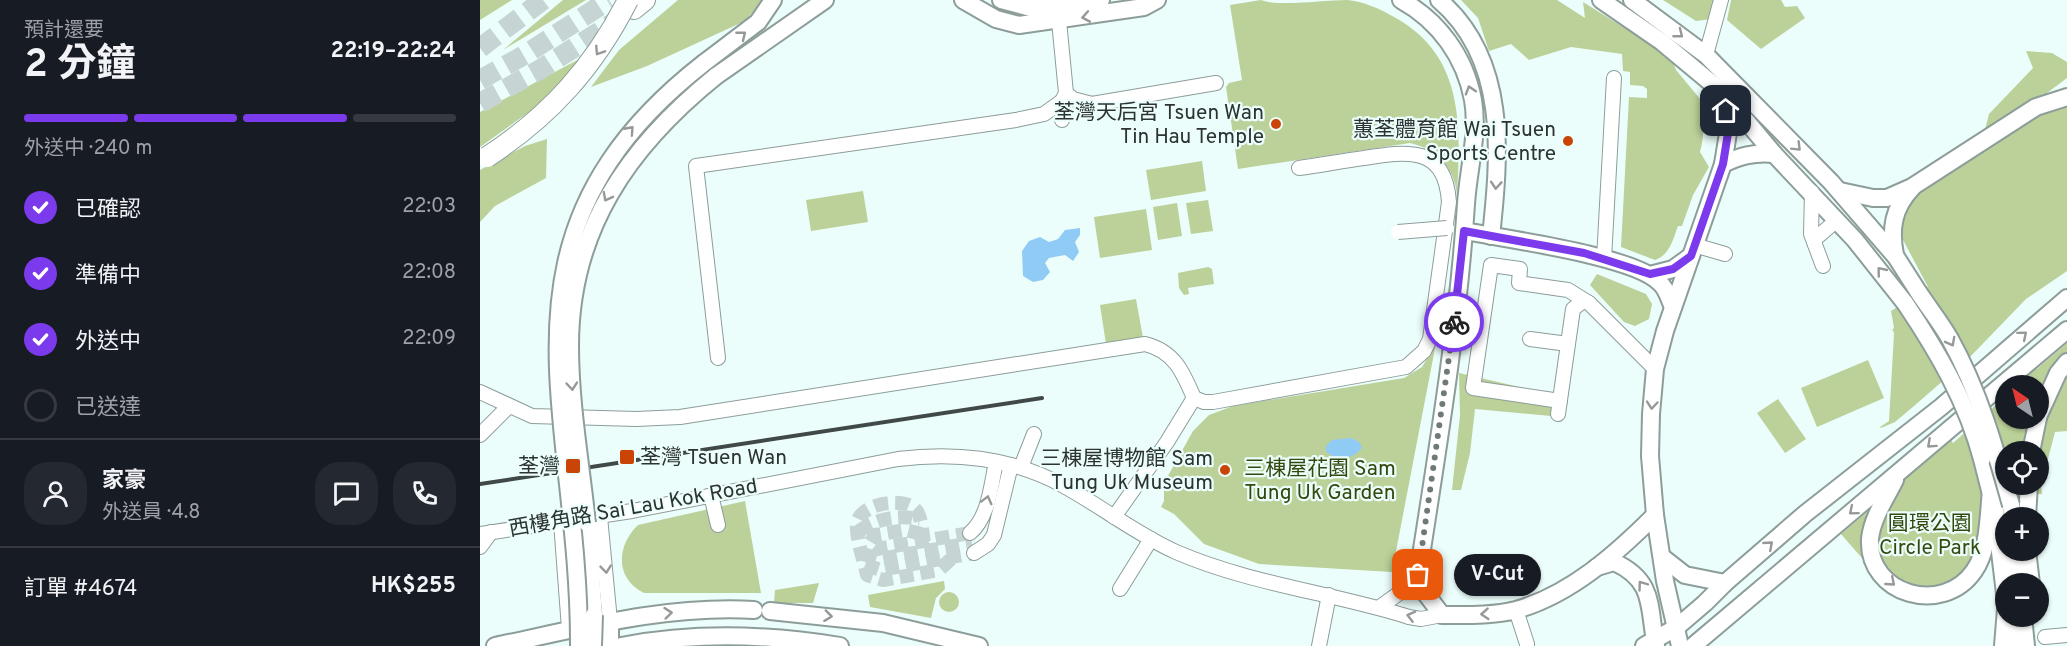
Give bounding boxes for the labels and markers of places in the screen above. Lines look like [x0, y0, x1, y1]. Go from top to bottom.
pin [1700, 85, 1751, 136]
place label: 荃灣天后宮 Tsuen Wan Tin Hau Temple [1054, 100, 1264, 151]
marker: 荃灣天后宮 Tsuen Wan Tin Hau Temple [1269, 117, 1283, 131]
place label: 蕙荃體育館 Wai Tsuen Sports Centre [1353, 117, 1556, 168]
marker: 蕙荃體育館 Wai Tsuen Sports Centre [1561, 134, 1575, 148]
place label: 荃灣 Tsuen Wan [640, 445, 787, 472]
place label: 三棟屋博物館 Sam Tung Uk Museum [1040, 446, 1213, 497]
marker: 荃灣 Tsuen Wan [618, 448, 636, 466]
place label: 荃灣 [518, 454, 560, 481]
marker: 荃灣 [564, 457, 582, 475]
marker: 三棟屋博物館 Sam Tung Uk Museum [1218, 463, 1232, 477]
pin [1392, 549, 1443, 600]
callout: V-Cut [1454, 554, 1541, 596]

